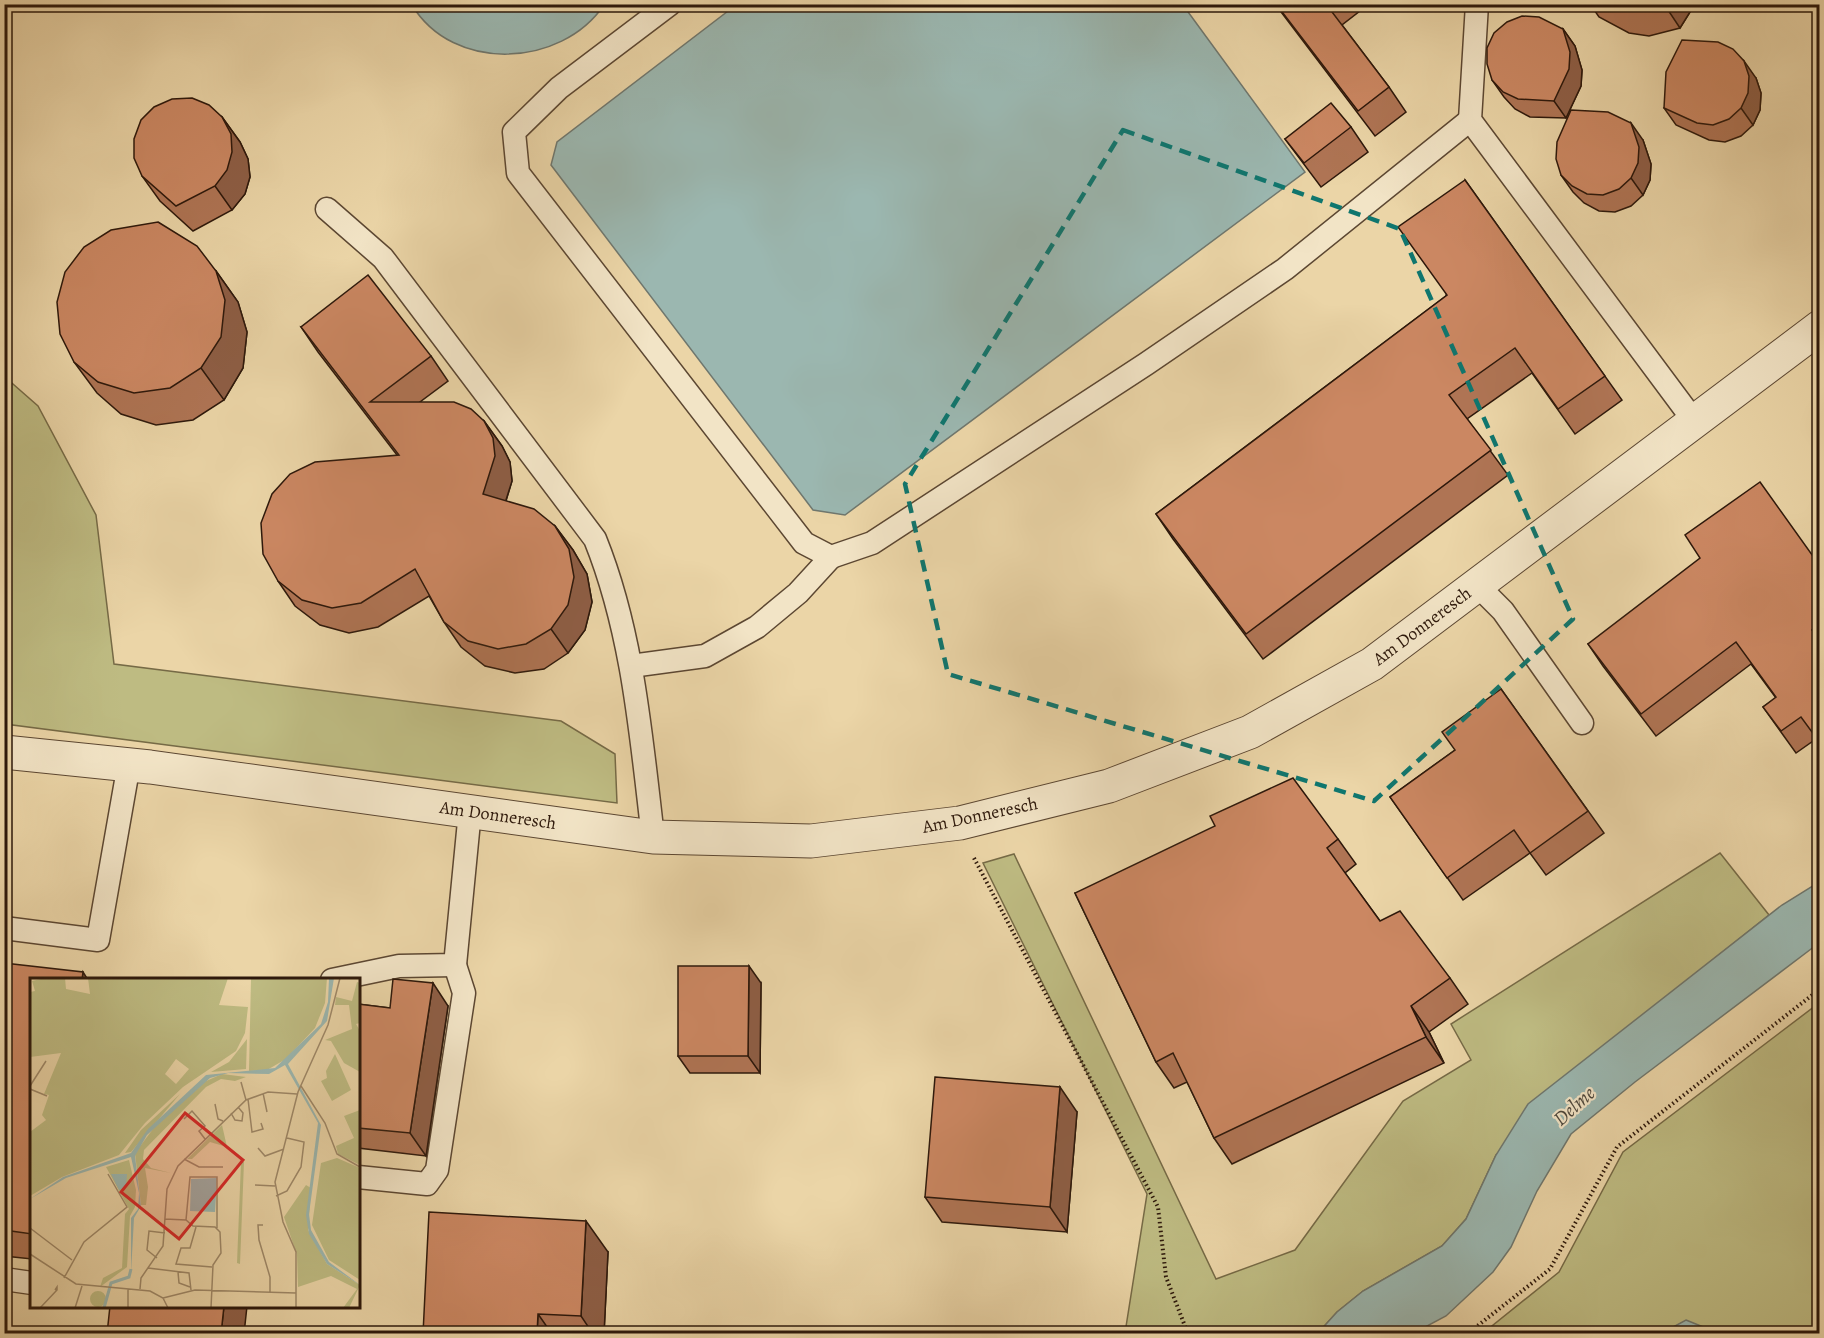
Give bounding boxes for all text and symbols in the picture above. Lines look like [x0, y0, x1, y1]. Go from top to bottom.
street label: Am Donneresch [1367, 581, 1476, 671]
street label: Am Donneresch [919, 791, 1040, 839]
street label: Am Donneresch [437, 795, 558, 835]
inset map [30, 978, 360, 1308]
water label: Delme [1547, 1080, 1601, 1132]

